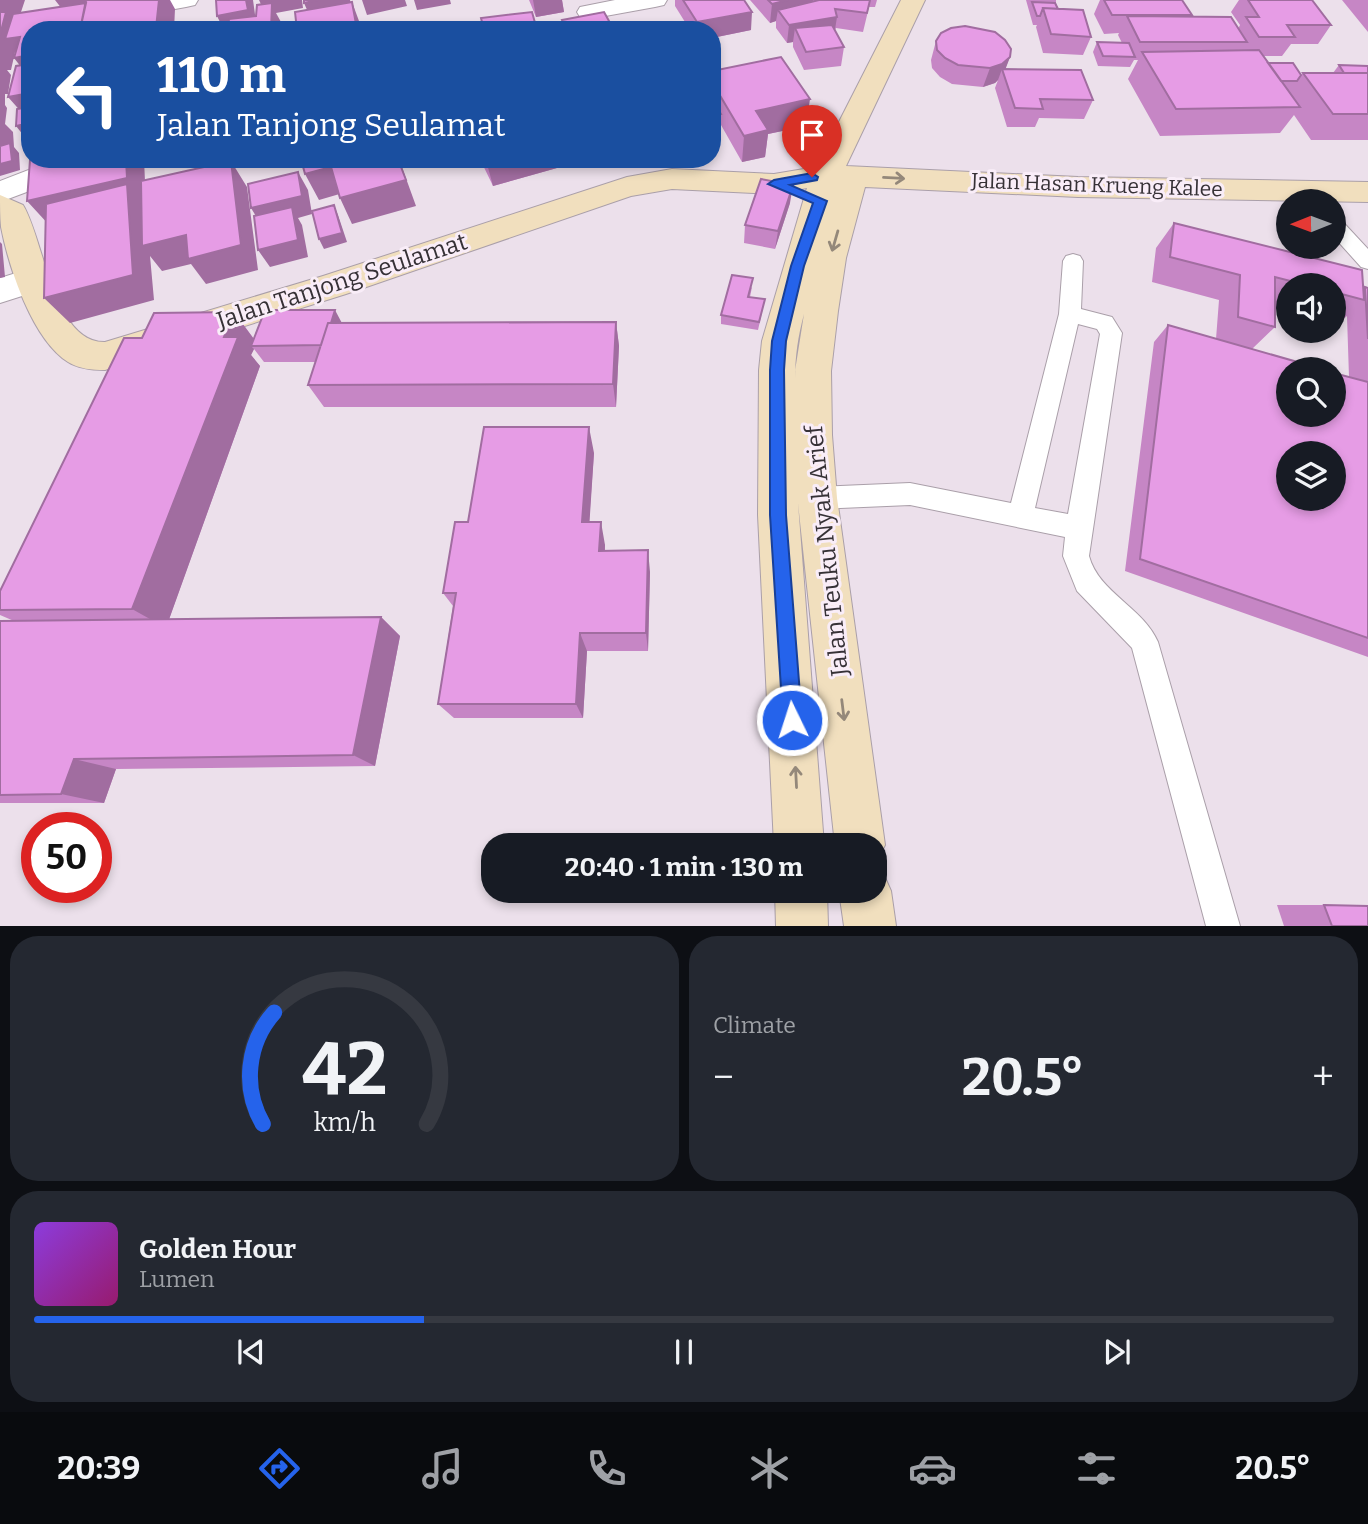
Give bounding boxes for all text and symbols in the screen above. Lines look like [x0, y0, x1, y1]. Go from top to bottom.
text: 110 m [157, 46, 286, 105]
icon: left [42, 49, 133, 140]
pin [782, 105, 842, 177]
text: Jalan Tanjong Seulamat [157, 106, 506, 144]
icon: arrive [793, 116, 831, 154]
street label: Jalan Hasan Krueng Kalee [970, 168, 1223, 202]
one-way arrow [882, 171, 905, 184]
north arrow [1276, 189, 1346, 259]
map controls [1276, 189, 1346, 511]
street label: Jalan Tanjong Seulamat [212, 227, 471, 335]
one-way arrow [828, 230, 841, 252]
button: sound [1276, 273, 1346, 343]
button: search [1276, 357, 1346, 427]
street label: Jalan Teuku Nyak Arief [800, 423, 854, 679]
button: layers [1276, 441, 1346, 511]
position arrow [755, 683, 829, 757]
one-way arrow [836, 698, 849, 721]
one-way arrow [789, 766, 802, 789]
speed limit sign: 50 [21, 812, 112, 903]
text: 20:40 · 1 min · 130 m [565, 852, 803, 883]
text: Climate [713, 1011, 796, 1039]
text: 42 [302, 1027, 387, 1114]
text: 20.5° [962, 1046, 1085, 1109]
text: − [713, 1054, 734, 1100]
text: + [1312, 1054, 1334, 1100]
text: km/h [314, 1108, 376, 1138]
text: Golden Hour [139, 1234, 296, 1265]
text: Lumen [139, 1265, 215, 1293]
icon: previous [232, 1333, 270, 1371]
icon: pause [665, 1333, 703, 1371]
icon: next [1098, 1333, 1136, 1371]
icon: directions [255, 1444, 304, 1493]
icon: music [418, 1444, 467, 1493]
icon: phone [582, 1444, 631, 1493]
icon: climate [745, 1444, 794, 1493]
icon: car [908, 1444, 957, 1493]
icon: filters [1072, 1444, 1121, 1493]
text: 20:39 [57, 1449, 140, 1487]
text: 20.5° [1235, 1449, 1311, 1487]

